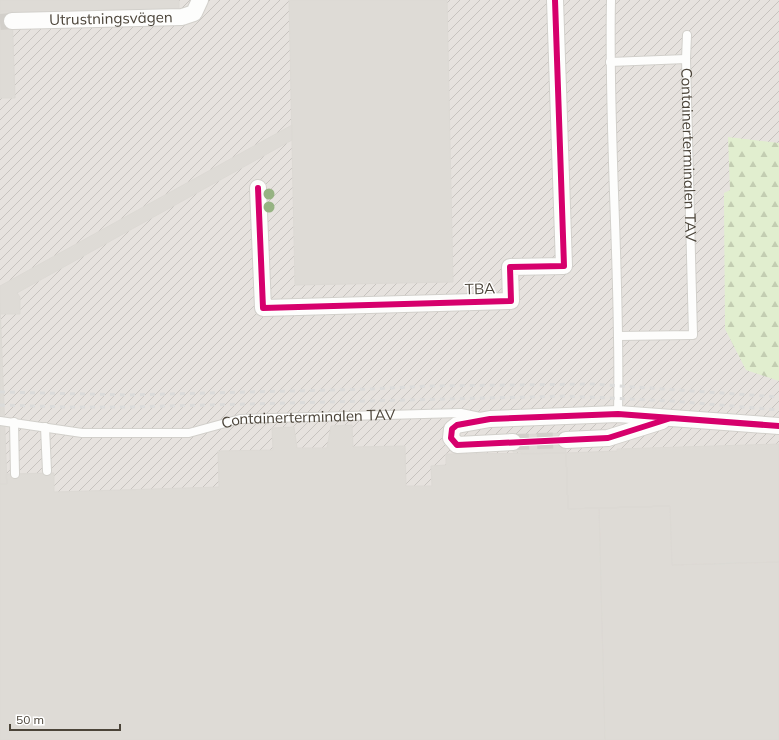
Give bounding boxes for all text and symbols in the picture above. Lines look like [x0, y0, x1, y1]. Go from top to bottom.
street label: Utrustningsvägen [49, 7, 173, 29]
street label: Containerterminalen TAV [677, 68, 701, 243]
street label: TBA [465, 278, 495, 299]
street label: Containerterminalen TAV [219, 405, 396, 433]
scale bar [10, 706, 120, 732]
text: 50 m [16, 712, 44, 727]

